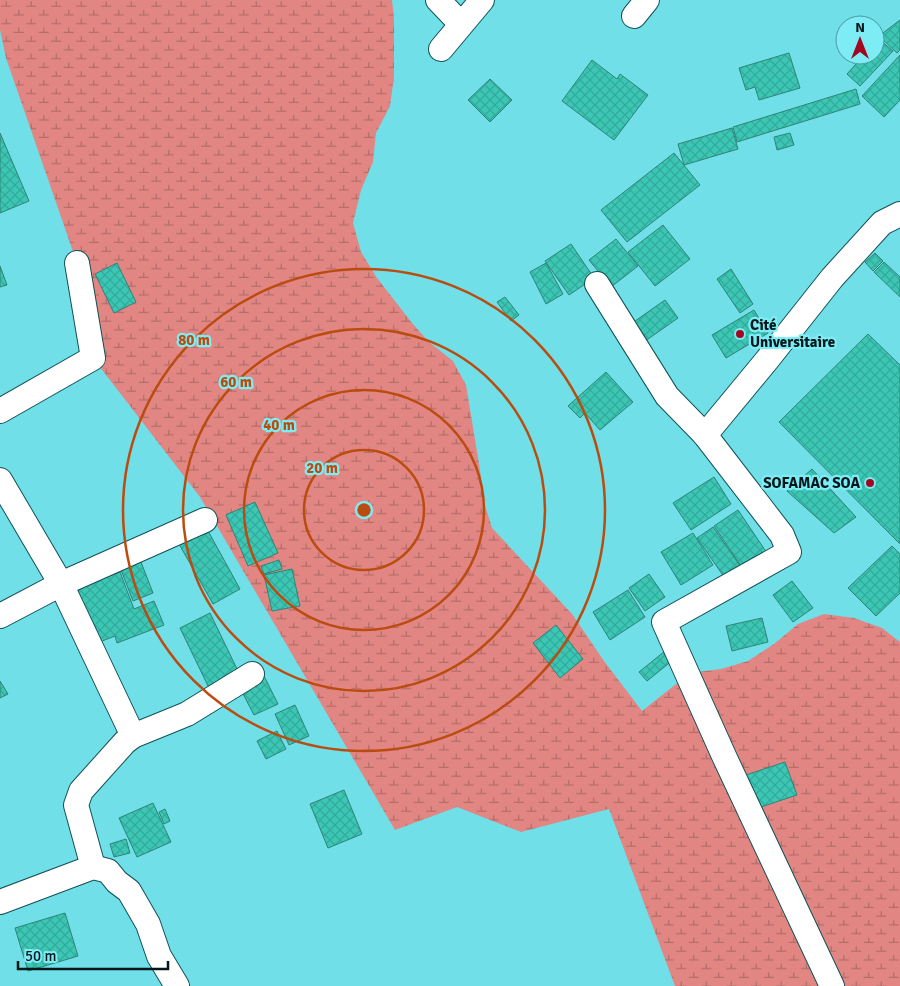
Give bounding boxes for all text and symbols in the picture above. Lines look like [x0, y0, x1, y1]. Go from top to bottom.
north arrow [835, 15, 885, 65]
text: N [855, 19, 865, 36]
place label: Cité Universitaire [750, 316, 835, 351]
marker: Cité Universitaire [734, 328, 746, 340]
text: 80 m [178, 331, 210, 349]
text: 60 m [220, 373, 252, 391]
text: 40 m [263, 416, 295, 434]
text: 20 m [306, 459, 338, 477]
place label: SOFAMAC SOA [763, 474, 860, 492]
marker: SOFAMAC SOA [864, 477, 876, 489]
centre of rings [355, 501, 373, 519]
scale bar [18, 938, 168, 970]
text: 50 m [25, 947, 56, 965]

